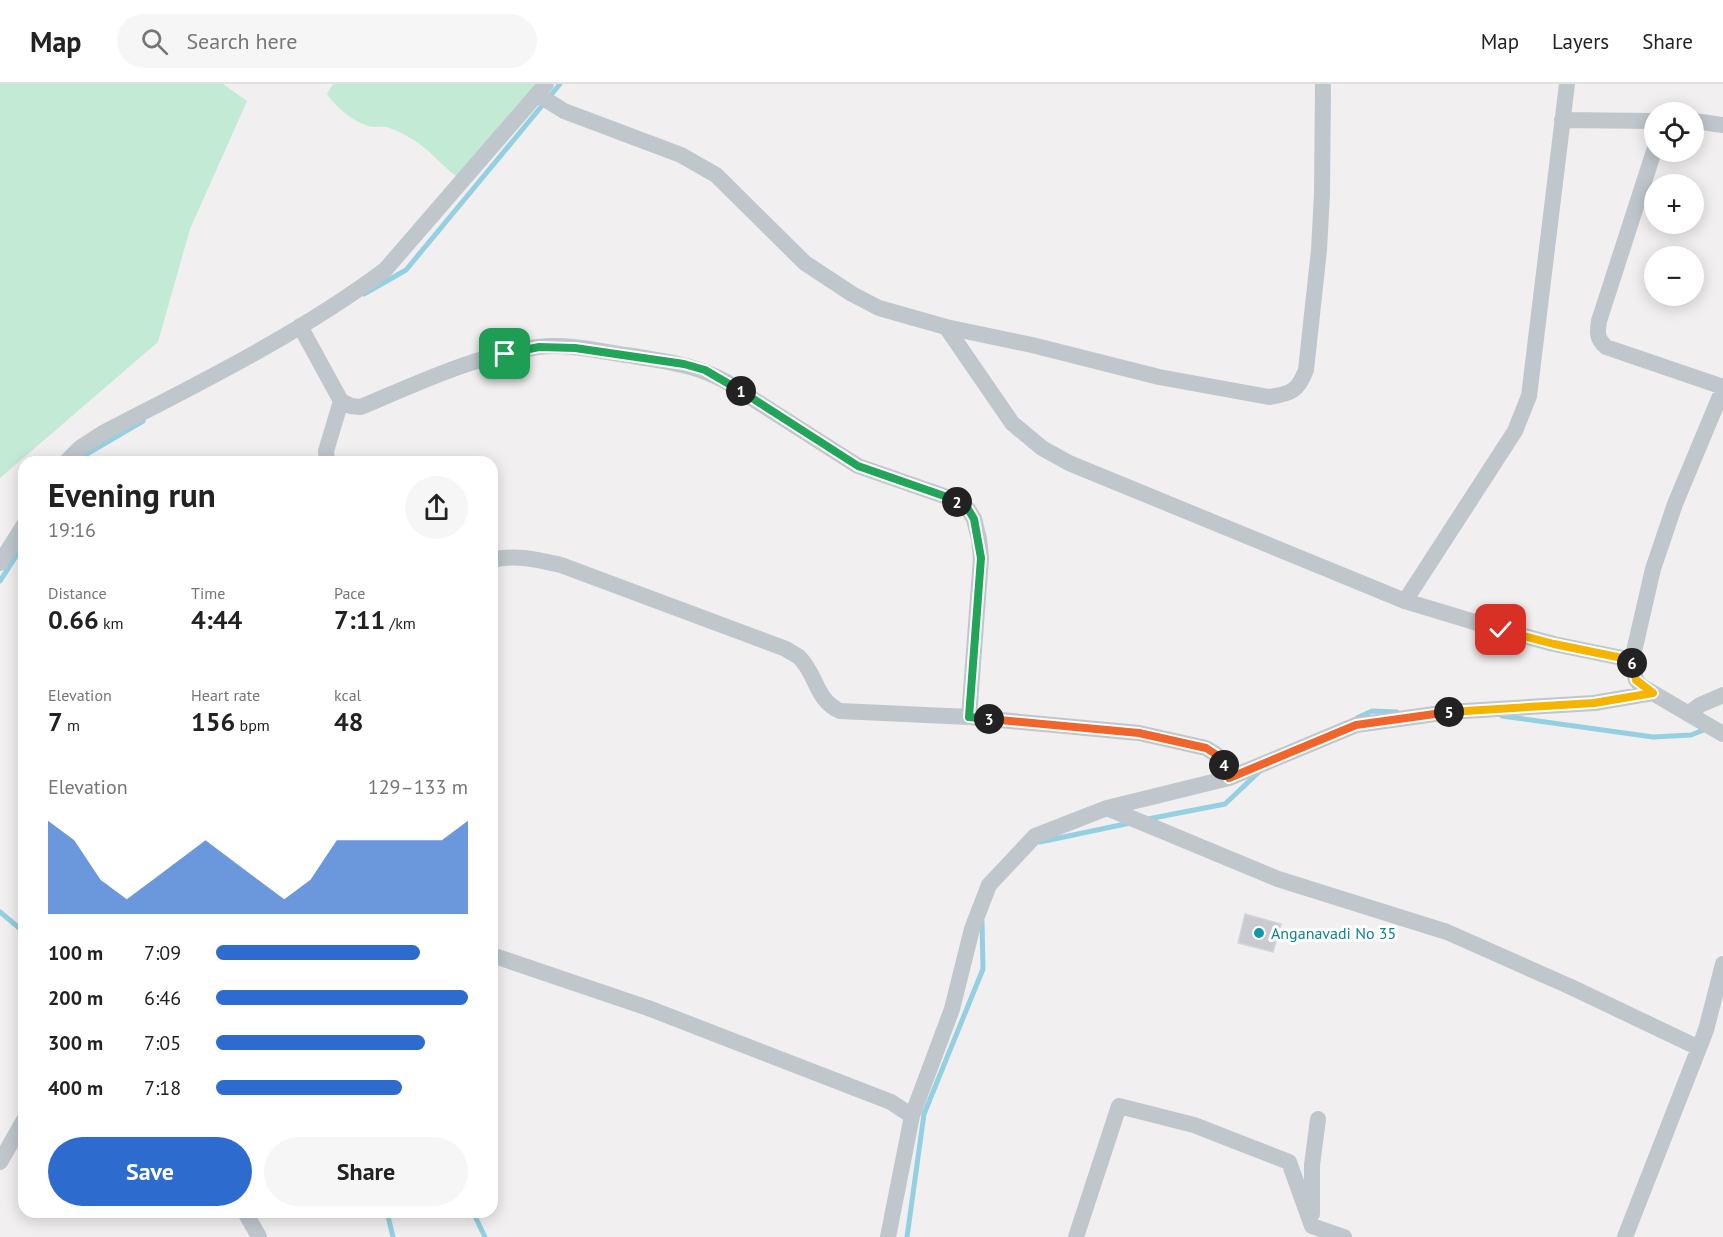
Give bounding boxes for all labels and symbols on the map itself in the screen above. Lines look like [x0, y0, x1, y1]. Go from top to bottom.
pin [479, 328, 530, 379]
pin: 1 [726, 376, 756, 406]
pin: 2 [942, 487, 972, 517]
pin [1475, 604, 1526, 655]
pin: 6 [1617, 648, 1647, 678]
pin: 5 [1434, 697, 1464, 727]
pin: 3 [974, 704, 1004, 734]
pin: 4 [1209, 750, 1239, 780]
place label: Anganavadi No 35 [1271, 923, 1396, 943]
marker: Anganavadi No 35 [1252, 926, 1266, 940]

